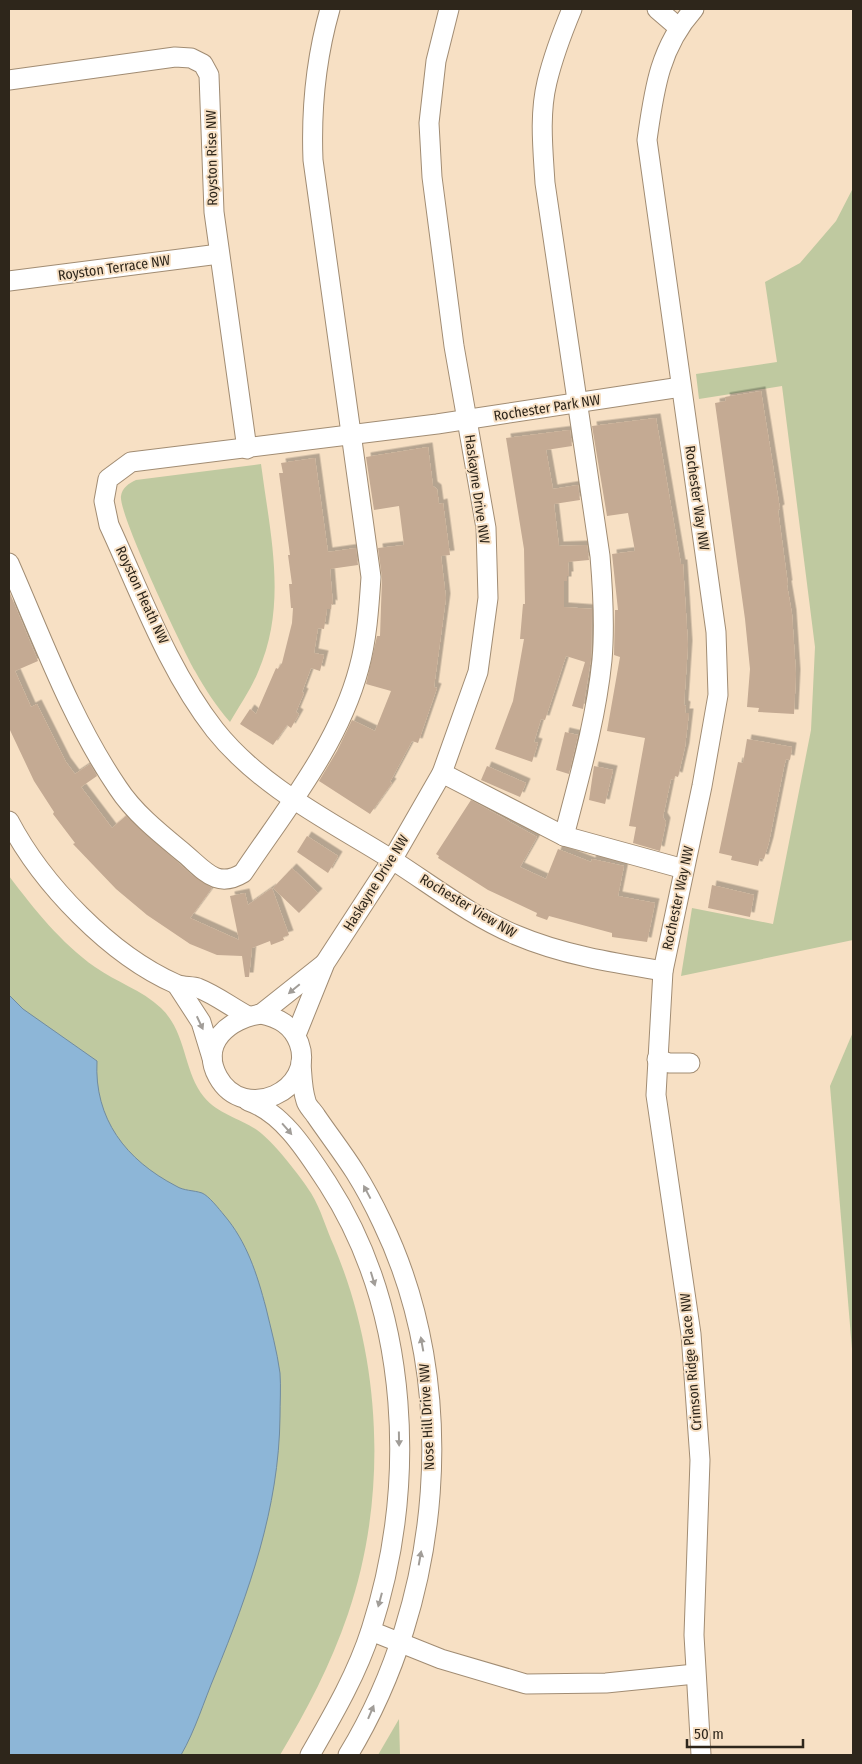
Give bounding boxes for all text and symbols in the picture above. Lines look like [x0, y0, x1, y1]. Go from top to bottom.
street label: Royston Rise NW [203, 110, 221, 206]
street label: Royston Terrace NW [57, 252, 172, 284]
street label: Rochester Park NW [493, 391, 602, 425]
street label: Haskayne Drive NW [461, 433, 493, 545]
street label: Rochester Way NW [681, 444, 713, 552]
street label: Royston Heath NW [112, 544, 172, 647]
street label: Haskayne Drive NW [340, 831, 413, 934]
street label: Rochester Way NW [659, 844, 697, 951]
street label: Rochester View NW [417, 871, 520, 942]
one-way arrow [287, 984, 300, 995]
one-way arrow [196, 1016, 204, 1030]
one-way arrow [281, 1123, 293, 1135]
one-way arrow [362, 1186, 371, 1199]
one-way arrow [369, 1272, 377, 1287]
street label: Crimson Ridge Place NW [676, 1292, 705, 1431]
one-way arrow [417, 1336, 425, 1352]
street label: Nose Hill Drive NW [416, 1363, 438, 1471]
one-way arrow [395, 1431, 403, 1447]
one-way arrow [417, 1550, 425, 1566]
one-way arrow [375, 1592, 383, 1607]
one-way arrow [367, 1705, 375, 1719]
scale bar [687, 1716, 803, 1748]
text: 50 m [694, 1725, 724, 1743]

